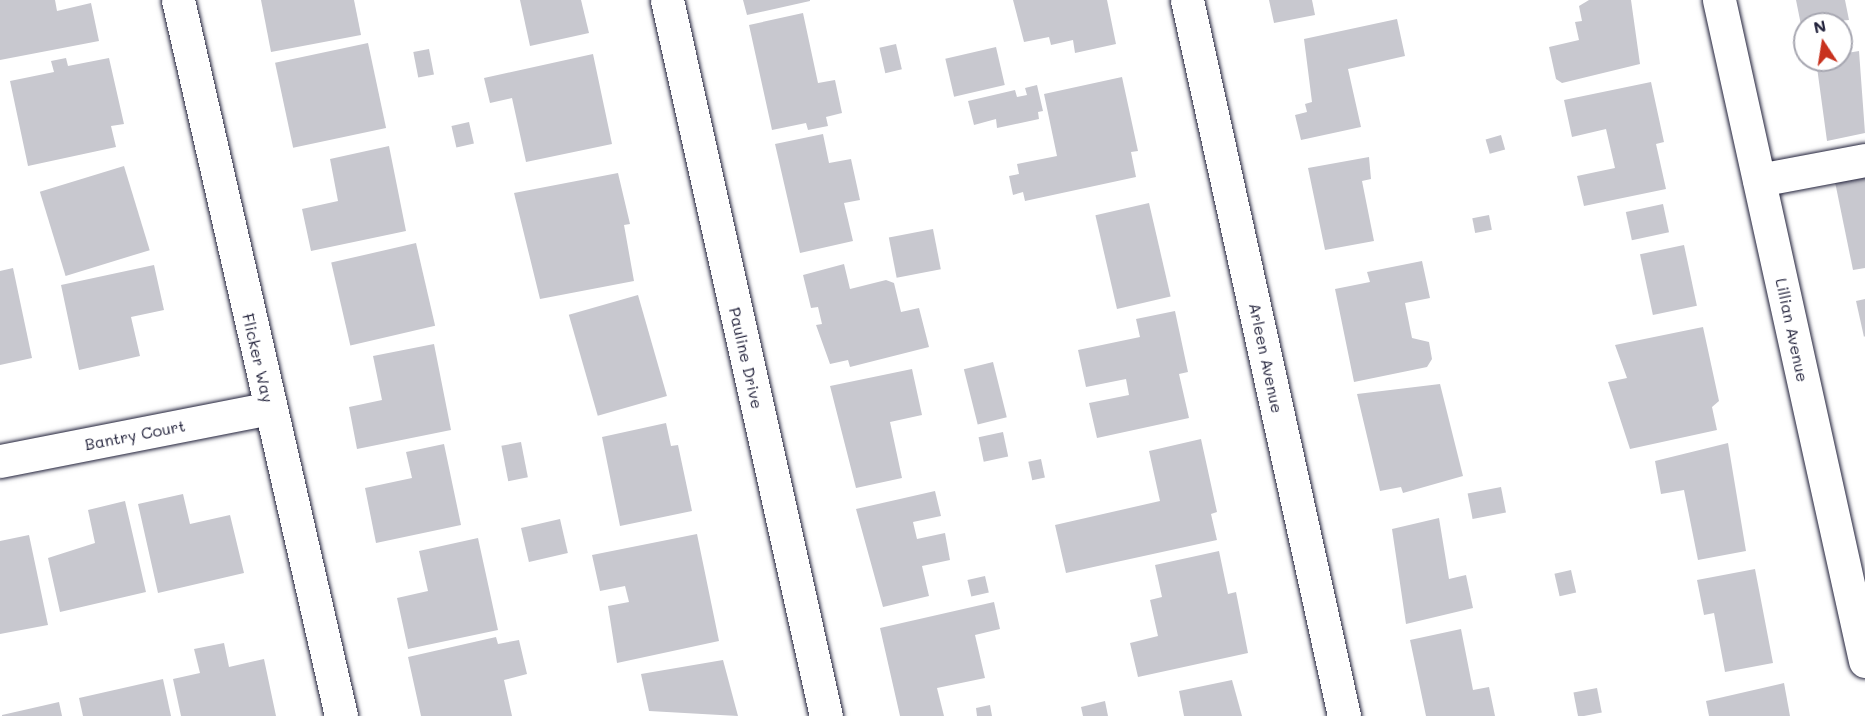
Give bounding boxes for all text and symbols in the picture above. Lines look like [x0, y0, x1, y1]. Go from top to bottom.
north arrow [1793, 12, 1853, 72]
text: N [1811, 14, 1828, 37]
street label: Lillian Avenue [1772, 276, 1812, 384]
street label: Arleen Avenue [1245, 301, 1287, 415]
street label: Pauline Drive [725, 305, 767, 411]
street label: Flicker Way [238, 311, 278, 405]
street label: Bantry Court [83, 416, 187, 454]

